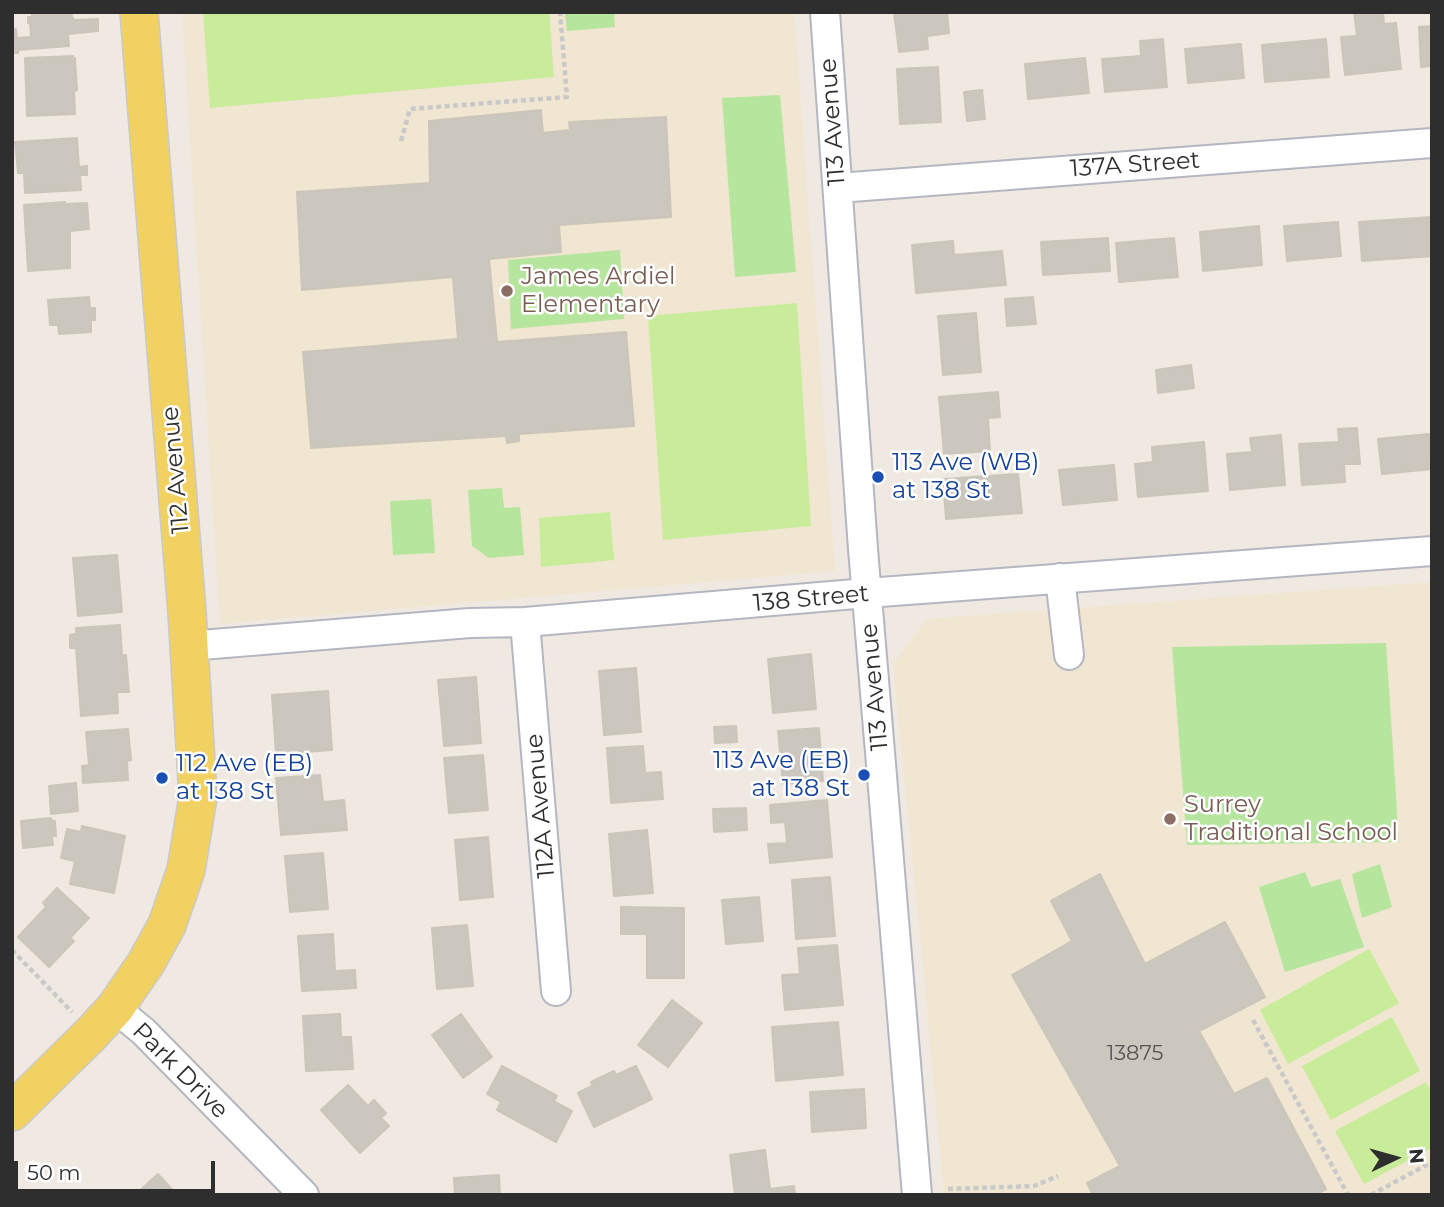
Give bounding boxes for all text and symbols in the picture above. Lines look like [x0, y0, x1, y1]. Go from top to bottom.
street label: 113 Avenue [814, 57, 852, 187]
street label: 137A Street [1069, 146, 1201, 184]
place label: James Ardiel Elementary [521, 263, 675, 319]
marker: James Ardiel Elementary [499, 283, 515, 299]
street label: 112 Avenue [156, 405, 196, 535]
place label: 113 Ave (WB) at 138 St [892, 449, 1039, 505]
marker: 113 Ave (WB) at 138 St [870, 469, 886, 485]
street label: 138 Street [752, 580, 870, 618]
street label: 113 Avenue [855, 622, 895, 752]
street label: 112A Avenue [520, 733, 562, 879]
place label: 113 Ave (EB) at 138 St [713, 747, 850, 803]
place label: 112 Ave (EB) at 138 St [176, 750, 313, 806]
marker: 113 Ave (EB) at 138 St [856, 767, 872, 783]
marker: 112 Ave (EB) at 138 St [154, 770, 170, 786]
place label: Surrey Traditional School [1184, 791, 1398, 847]
marker: Surrey Traditional School [1162, 811, 1178, 827]
street label: Park Drive [126, 1017, 234, 1125]
house number: 13875 [1107, 1041, 1163, 1067]
north arrow [1360, 1123, 1430, 1193]
text: N [1404, 1147, 1429, 1165]
scale bar [18, 1148, 219, 1192]
text: 50 m [27, 1160, 81, 1185]

